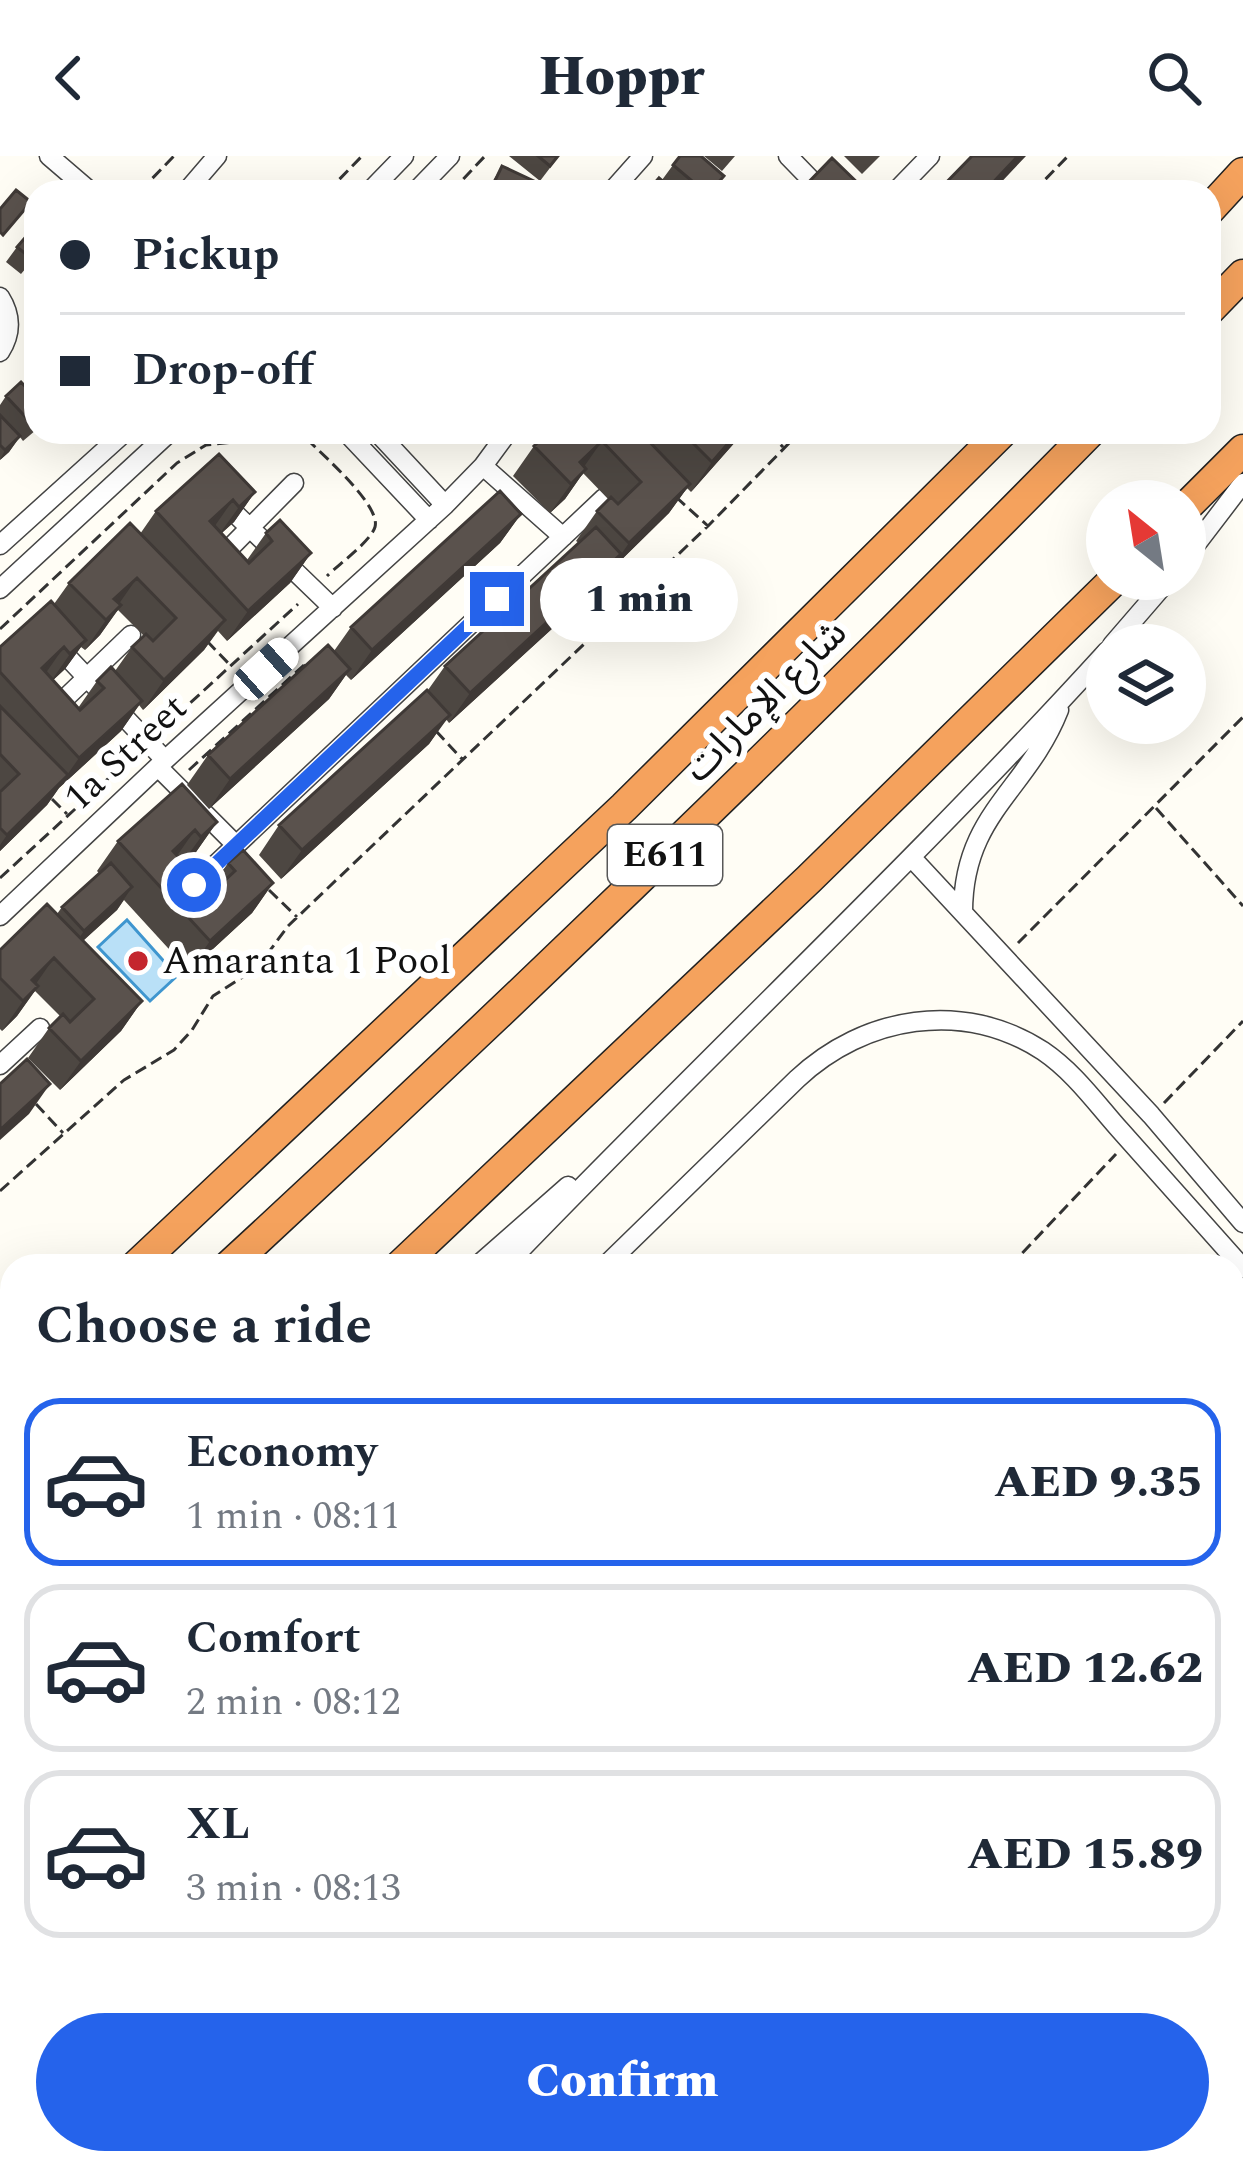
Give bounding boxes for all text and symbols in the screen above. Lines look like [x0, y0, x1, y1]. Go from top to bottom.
text: Hoppr [539, 37, 704, 119]
icon: back [36, 45, 102, 111]
icon: search [1141, 45, 1207, 111]
text: Pickup [132, 221, 279, 290]
text: Drop-off [132, 336, 314, 405]
north arrow [1086, 480, 1206, 600]
map controls [1086, 480, 1206, 744]
callout: 1 min [539, 557, 737, 641]
text: 1 min [585, 570, 693, 629]
route end [470, 572, 524, 626]
street label: شارع الإمارات [671, 606, 861, 796]
button: layers [1086, 624, 1206, 744]
car [227, 632, 305, 706]
street label: 1a Street [51, 680, 201, 826]
road number: E611 [608, 825, 722, 885]
route start [167, 858, 221, 912]
place label: Amaranta 1 Pool [162, 932, 451, 991]
marker: Amaranta 1 Pool [125, 948, 151, 974]
text: Choose a ride [36, 1285, 372, 1367]
text: Economy [186, 1418, 377, 1487]
icon: car [42, 1428, 150, 1536]
text: AED 9.35 [994, 1448, 1203, 1517]
text: 1 min · 08:11 [186, 1487, 401, 1546]
text: Comfort [186, 1604, 361, 1673]
icon: car [42, 1614, 150, 1722]
text: AED 12.62 [967, 1634, 1203, 1703]
text: 2 min · 08:12 [186, 1673, 401, 1732]
text: XL [186, 1790, 250, 1859]
icon: car [42, 1800, 150, 1908]
text: AED 15.89 [967, 1820, 1203, 1889]
text: 3 min · 08:13 [186, 1859, 401, 1918]
button: Confirm [36, 2013, 1209, 2151]

